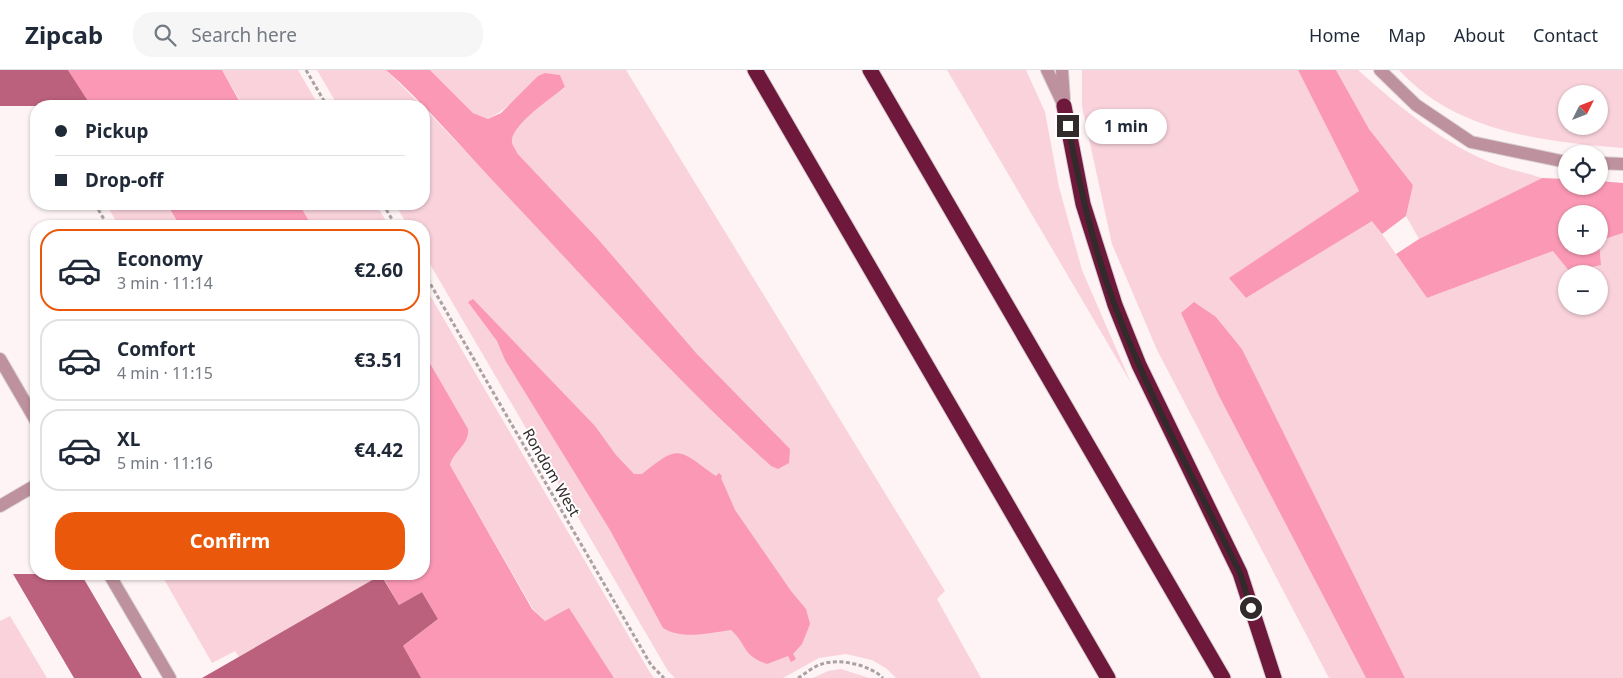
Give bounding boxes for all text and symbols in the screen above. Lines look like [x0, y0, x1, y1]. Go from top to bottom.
search box [133, 12, 483, 57]
text: Zipcab [25, 18, 103, 51]
icon: search [151, 21, 179, 49]
text: Search here [191, 22, 297, 48]
text: Home [1309, 23, 1360, 47]
text: Map [1388, 23, 1426, 47]
text: About [1454, 23, 1505, 47]
text: Contact [1533, 23, 1598, 47]
north arrow [1558, 85, 1608, 135]
map controls [1558, 85, 1608, 315]
callout: 1 min [1086, 108, 1168, 144]
route end [1057, 115, 1079, 137]
text: 1 min [1104, 115, 1148, 137]
text: Pickup [85, 118, 148, 144]
button: locate [1558, 145, 1608, 195]
text: Drop-off [85, 167, 164, 193]
button: + [1558, 205, 1608, 255]
text: Economy [117, 246, 203, 272]
icon: car [57, 248, 102, 293]
text: €2.60 [354, 257, 403, 283]
button: − [1558, 265, 1608, 315]
text: 3 min · 11:14 [117, 272, 213, 294]
text: Comfort [117, 336, 196, 362]
icon: car [57, 338, 102, 383]
text: €3.51 [354, 347, 403, 373]
text: 4 min · 11:15 [117, 362, 213, 384]
street label: Rondom West [519, 424, 586, 520]
text: XL [117, 426, 140, 452]
icon: car [57, 428, 102, 473]
text: €4.42 [354, 437, 403, 463]
text: 5 min · 11:16 [117, 452, 213, 474]
button: Confirm [55, 512, 405, 570]
route start [1240, 597, 1262, 619]

